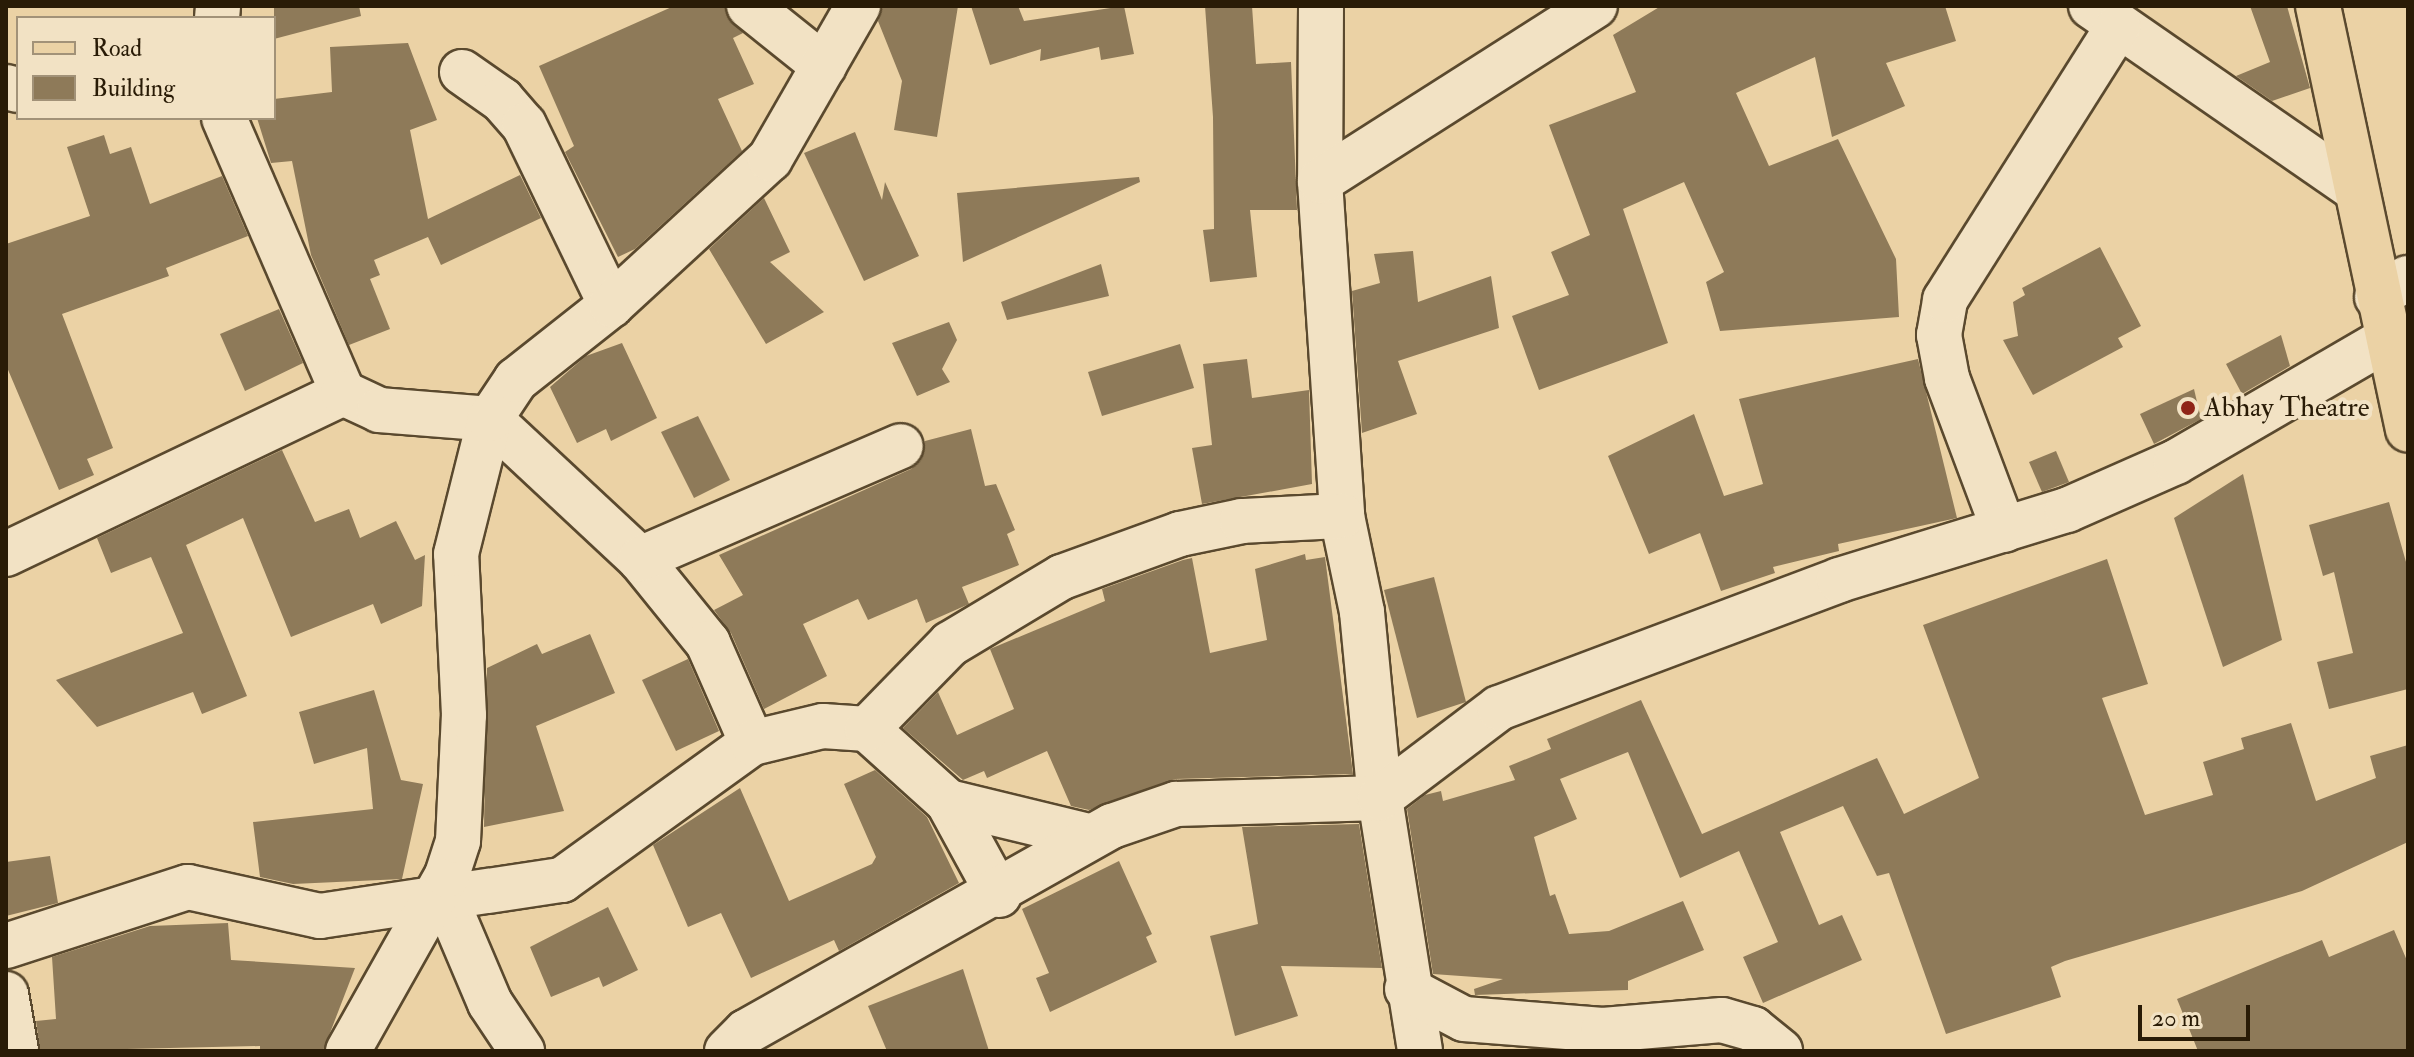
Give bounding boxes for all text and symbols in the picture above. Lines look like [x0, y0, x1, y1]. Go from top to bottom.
legend [16, 16, 276, 120]
text: Road [92, 33, 142, 64]
text: Building [92, 73, 175, 104]
place label: Abhay Theatre [2204, 391, 2369, 425]
marker: Abhay Theatre [2179, 399, 2197, 417]
scale bar [2142, 989, 2254, 1039]
text: 20 m [2152, 1003, 2200, 1034]

